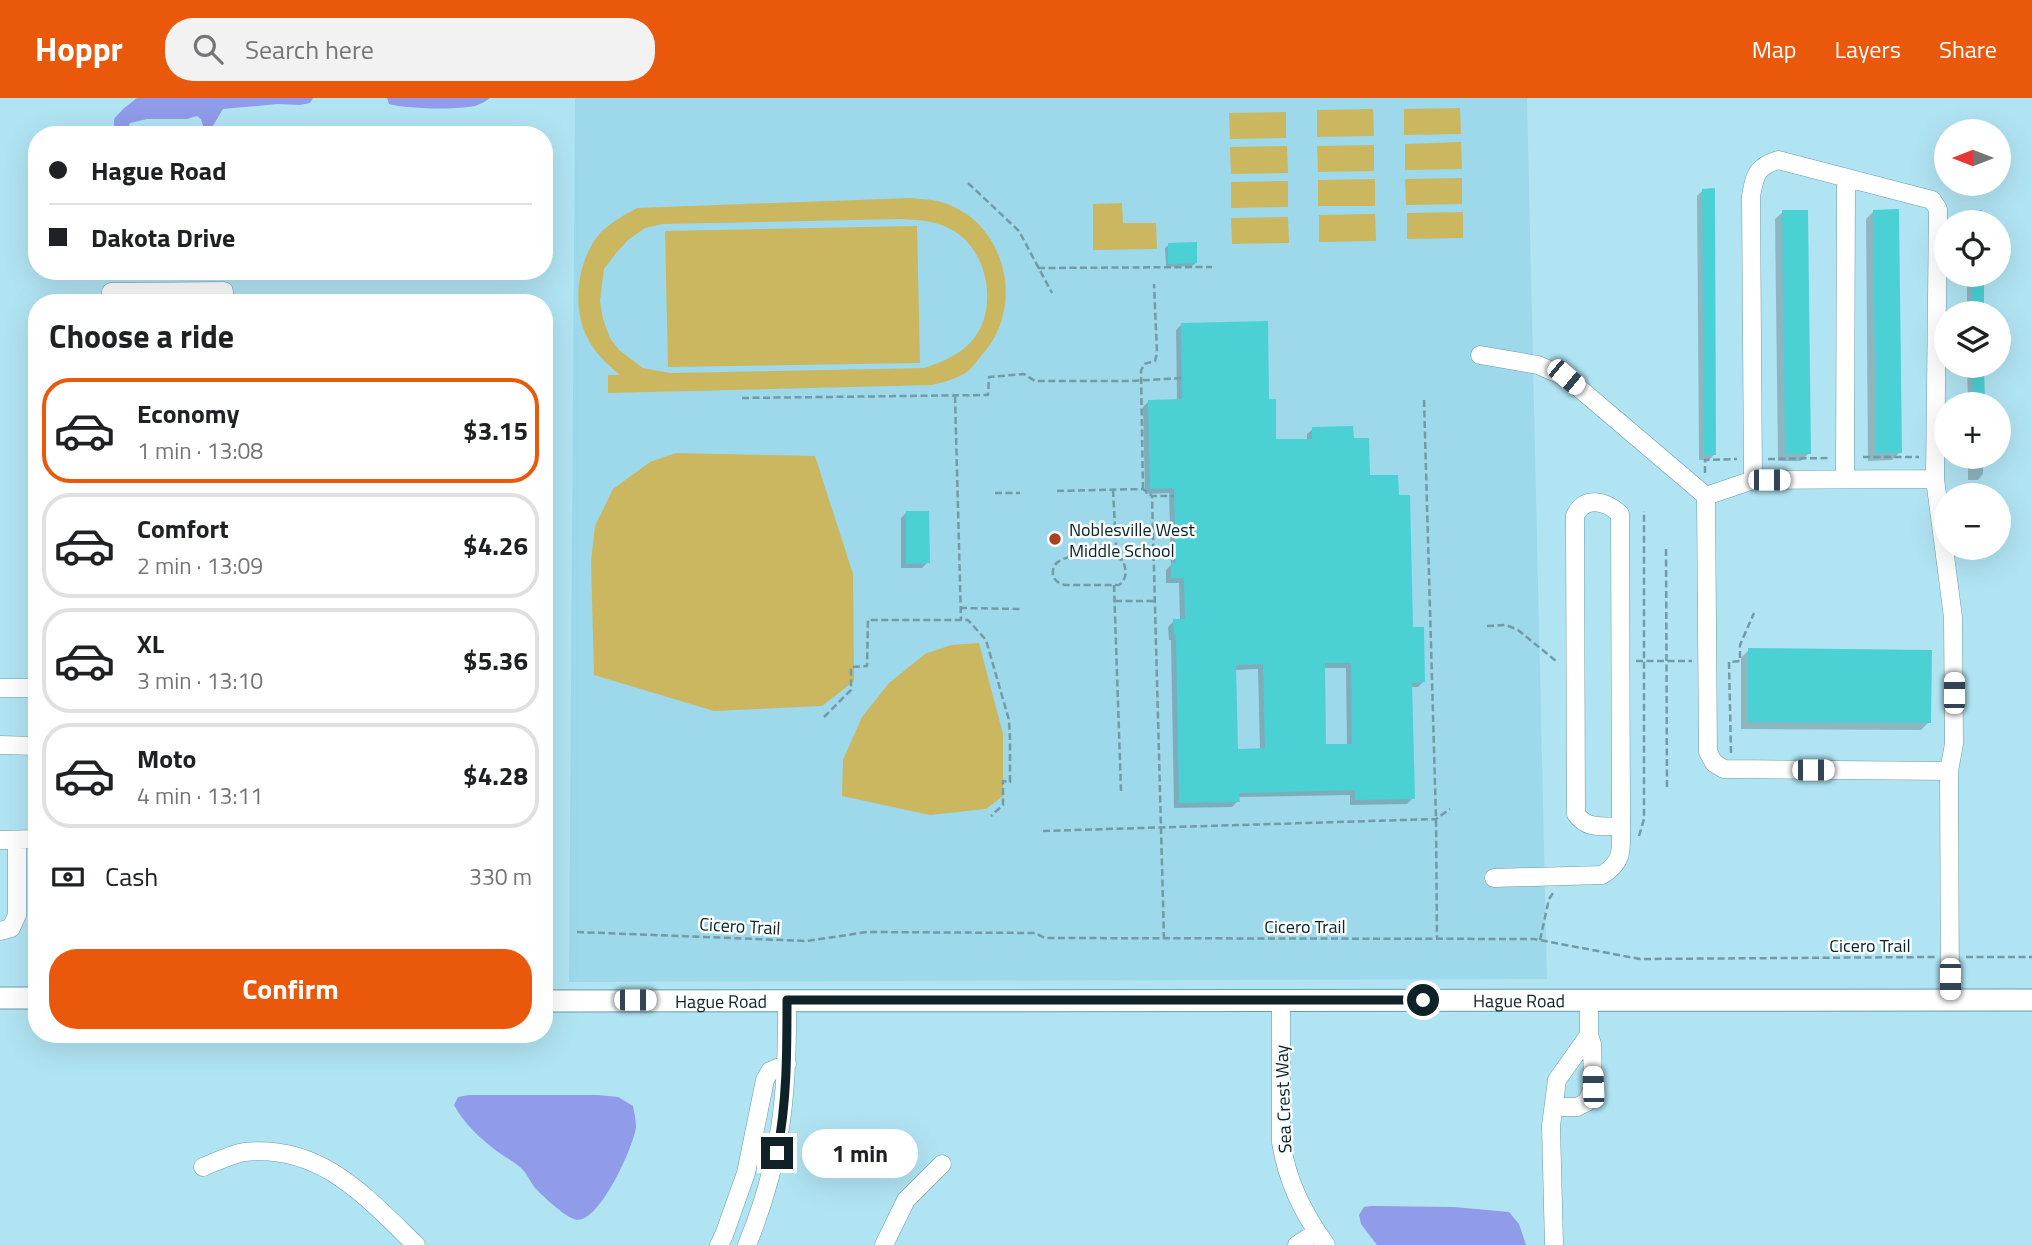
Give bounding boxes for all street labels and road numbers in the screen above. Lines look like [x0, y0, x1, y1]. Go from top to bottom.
street label: Cicero Trail [699, 910, 781, 942]
street label: Cicero Trail [1264, 913, 1346, 940]
street label: Cicero Trail [1829, 932, 1911, 959]
street label: Hague Road [675, 987, 767, 1014]
street label: Hague Road [1473, 987, 1565, 1014]
street label: Sea Crest Way [1268, 1044, 1298, 1154]

